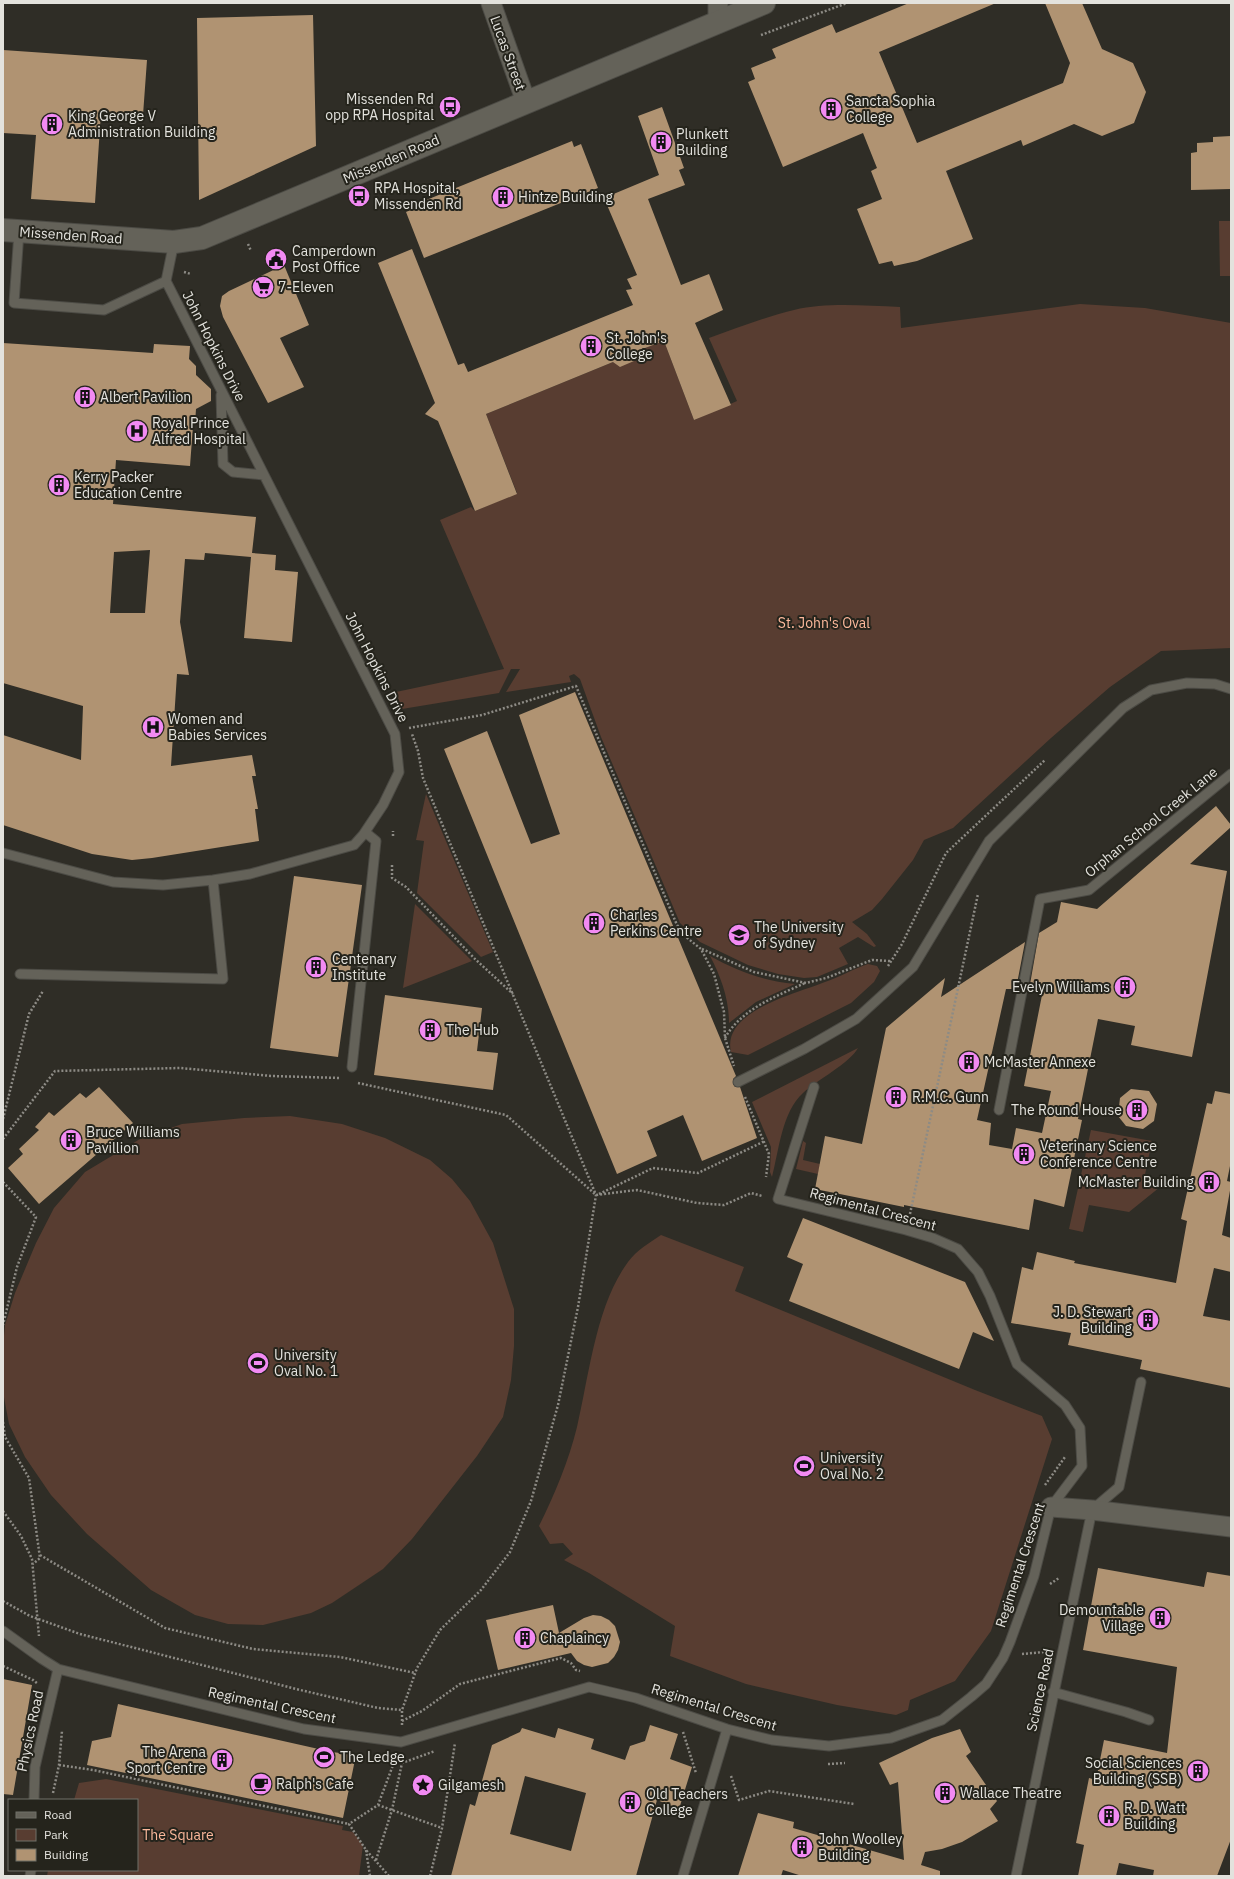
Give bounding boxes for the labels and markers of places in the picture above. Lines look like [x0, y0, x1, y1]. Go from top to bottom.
place label: Missenden Rd opp RPA Hospital [325, 90, 434, 124]
place label: Sancta Sophia College [846, 92, 936, 126]
bus stop icon: Missenden Rd opp RPA Hospital [437, 94, 463, 120]
building icon: Sancta Sophia College [818, 96, 844, 122]
place label: King George V Administration Building [68, 107, 216, 141]
building icon: King George V Administration Building [39, 111, 65, 137]
place label: Plunkett Building [676, 125, 729, 159]
building icon: Plunkett Building [648, 129, 674, 155]
place label: RPA Hospital, Missenden Rd [374, 179, 462, 213]
bus stop icon: RPA Hospital, Missenden Rd [346, 183, 372, 209]
building icon: Hintze Building [490, 184, 516, 210]
place label: Hintze Building [518, 188, 614, 206]
place label: Camperdown Post Office [292, 242, 376, 276]
public building icon: Camperdown Post Office [263, 246, 289, 272]
supermarket icon: 7-Eleven [250, 274, 276, 300]
place label: 7-Eleven [278, 278, 334, 296]
place label: St. John's College [606, 329, 667, 363]
building icon: St. John's College [578, 333, 604, 359]
building icon: Albert Pavilion [72, 384, 98, 410]
place label: Albert Pavilion [100, 388, 191, 406]
place label: Royal Prince Alfred Hospital [152, 414, 246, 448]
hospital icon: Royal Prince Alfred Hospital [124, 418, 150, 444]
place label: Kerry Packer Education Centre [74, 468, 182, 502]
building icon: Kerry Packer Education Centre [46, 472, 72, 498]
place label: Women and Babies Services [168, 710, 267, 744]
hospital icon: Women and Babies Services [140, 714, 166, 740]
place label: Charles Perkins Centre [610, 906, 702, 940]
building icon: Charles Perkins Centre [581, 910, 607, 936]
place label: The University of Sydney [754, 918, 844, 952]
school or university icon: The University of Sydney [726, 922, 752, 948]
place label: Centenary Institute [332, 950, 397, 984]
building icon: Centenary Institute [303, 954, 329, 980]
building icon: Evelyn Williams [1112, 974, 1138, 1000]
place label: Evelyn Williams [1012, 978, 1110, 996]
building icon: The Hub [417, 1017, 443, 1043]
place label: The Hub [446, 1021, 499, 1039]
building icon: McMaster Annexe [956, 1049, 982, 1075]
place label: McMaster Annexe [984, 1053, 1096, 1071]
building icon: R.M.C. Gunn [883, 1084, 909, 1110]
place label: R.M.C. Gunn [912, 1088, 989, 1106]
building icon: The Round House [1124, 1097, 1150, 1123]
place label: The Round House [1011, 1101, 1122, 1119]
place label: Bruce Williams Pavillion [86, 1123, 180, 1157]
building icon: Bruce Williams Pavillion [58, 1127, 84, 1153]
place label: Veterinary Science Conference Centre [1040, 1137, 1158, 1171]
building icon: Veterinary Science Conference Centre [1011, 1141, 1037, 1167]
building icon: McMaster Building [1196, 1169, 1222, 1195]
place label: McMaster Building [1078, 1173, 1195, 1191]
place label: J. D. Stewart Building [1053, 1303, 1133, 1337]
building icon: J. D. Stewart Building [1135, 1307, 1161, 1333]
place label: University Oval No. 1 [274, 1346, 338, 1380]
sports icon: University Oval No. 1 [245, 1350, 271, 1376]
place label: University Oval No. 2 [820, 1449, 884, 1483]
sports icon: University Oval No. 2 [791, 1453, 817, 1479]
place label: Demountable Village [1059, 1601, 1144, 1635]
building icon: Demountable Village [1147, 1605, 1173, 1631]
building icon: Chaplaincy [512, 1625, 538, 1651]
place label: Chaplaincy [540, 1629, 609, 1647]
place label: The Arena Sport Centre [126, 1743, 207, 1777]
sports icon: The Ledge [311, 1744, 337, 1770]
building icon: The Arena Sport Centre [209, 1747, 235, 1773]
place label: The Ledge [340, 1748, 405, 1766]
place label: Social Sciences Building (SSB) [1085, 1754, 1182, 1788]
building icon: Social Sciences Building (SSB) [1185, 1758, 1211, 1784]
cafe icon: Ralph's Cafe [248, 1771, 274, 1797]
place icon: Gilgamesh [410, 1772, 436, 1798]
place label: Ralph's Cafe [276, 1775, 354, 1793]
place label: Gilgamesh [438, 1776, 505, 1794]
building icon: Wallace Theatre [932, 1780, 958, 1806]
place label: Wallace Theatre [960, 1784, 1062, 1802]
place label: Old Teachers College [646, 1785, 728, 1819]
building icon: Old Teachers College [617, 1789, 643, 1815]
place label: R. D. Watt Building [1124, 1799, 1186, 1833]
building icon: R. D. Watt Building [1096, 1803, 1122, 1829]
place label: John Woolley Building [818, 1830, 902, 1864]
building icon: John Woolley Building [789, 1834, 815, 1860]

